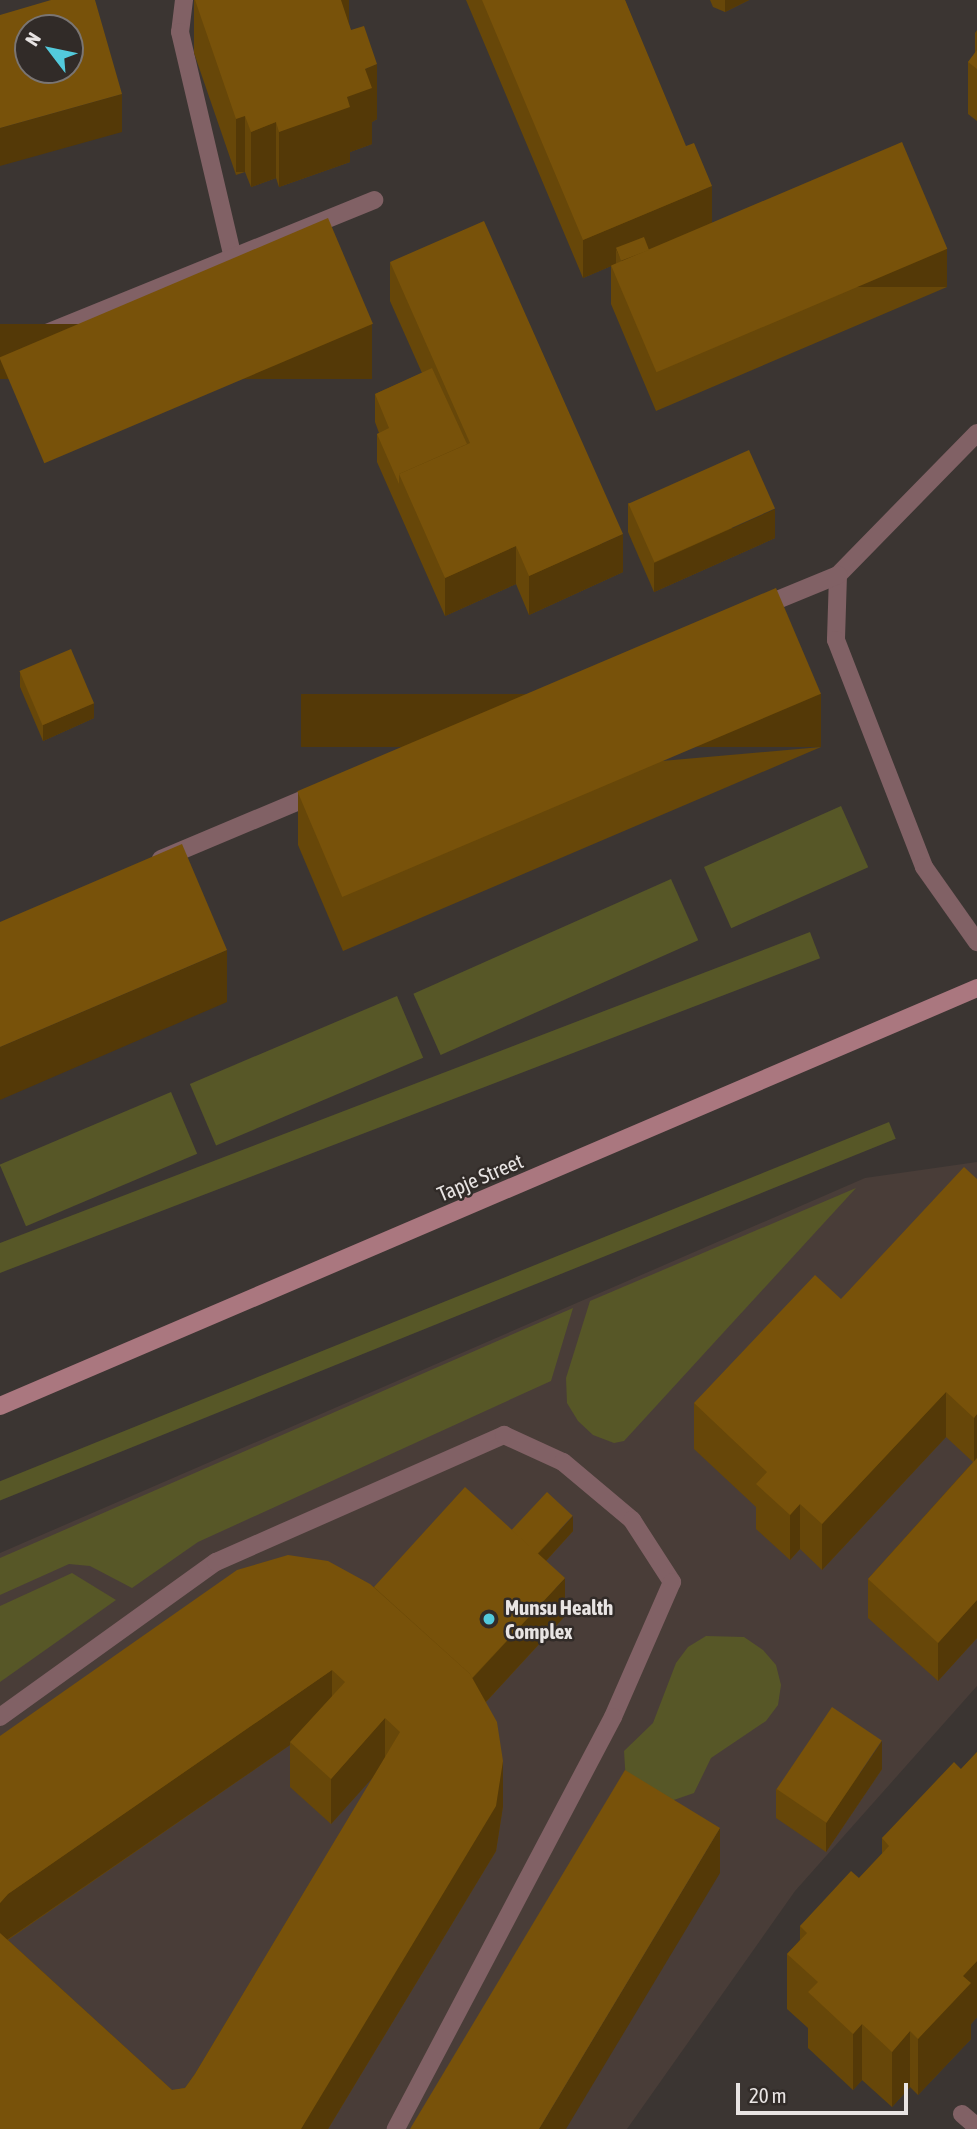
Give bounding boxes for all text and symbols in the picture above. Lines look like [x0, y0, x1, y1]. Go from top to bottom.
north arrow [14, 14, 84, 84]
text: N [21, 28, 45, 50]
street label: Tapje Street [433, 1148, 527, 1206]
place label: Munsu Health Complex [505, 1594, 613, 1644]
marker: Munsu Health Complex [479, 1609, 499, 1629]
scale bar [739, 2070, 911, 2114]
text: 20 m [749, 2083, 787, 2107]

